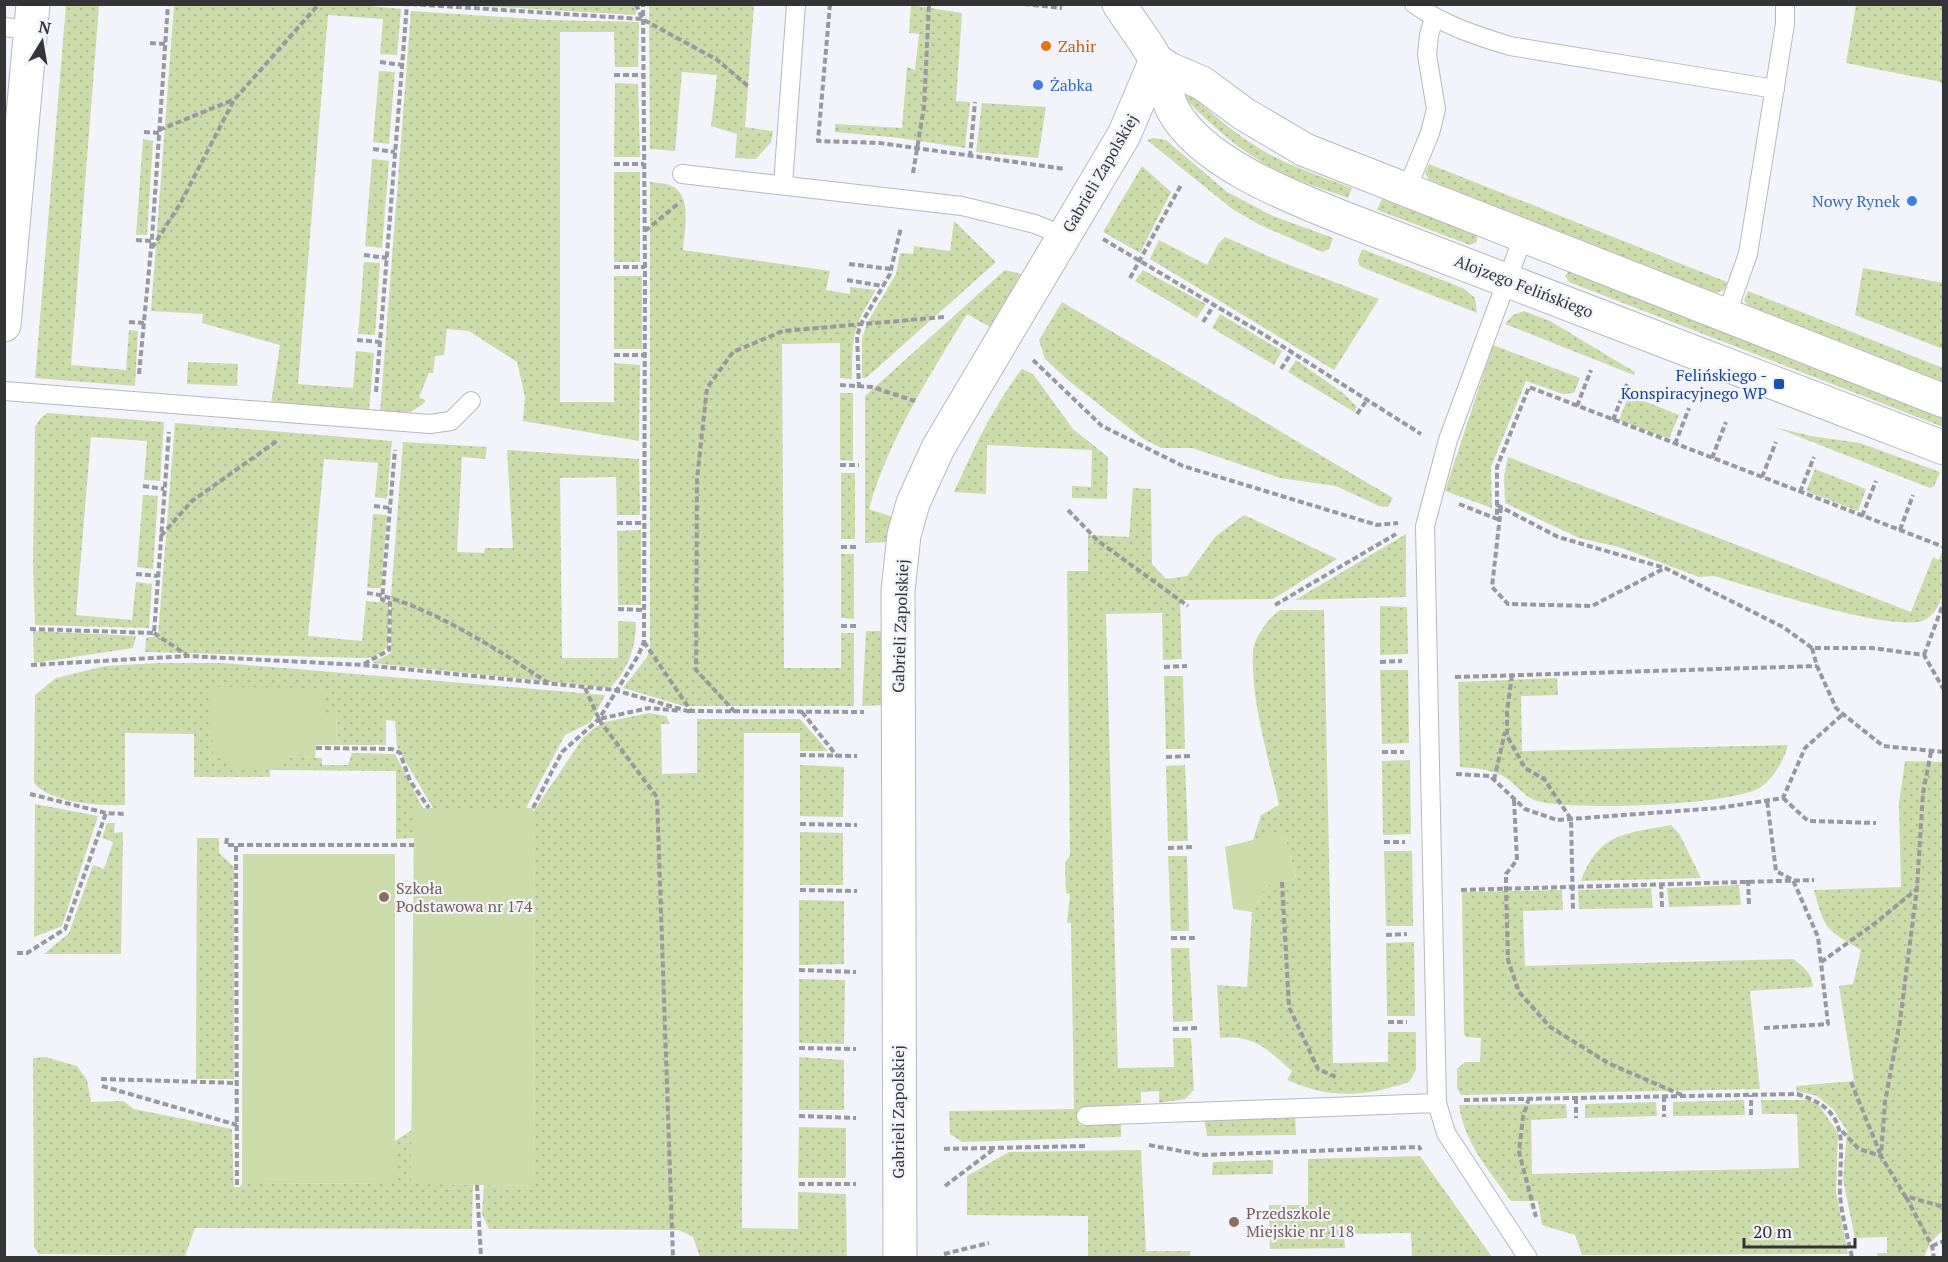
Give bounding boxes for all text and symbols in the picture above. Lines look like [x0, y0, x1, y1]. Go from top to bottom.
north arrow [12, 12, 72, 72]
text: N [37, 15, 53, 39]
place label: Zahir [1058, 35, 1097, 57]
marker: Zahir [1039, 39, 1053, 53]
place label: Żabka [1050, 74, 1093, 96]
marker: Żabka [1031, 78, 1045, 92]
street label: Gabrieli Zapolskiej [1057, 110, 1143, 236]
place label: Nowy Rynek [1812, 190, 1901, 212]
marker: Nowy Rynek [1905, 194, 1919, 208]
street label: Alojzego Felińskiego [1451, 249, 1597, 323]
place label: Felińskiego - Konspiracyjnego WP [1621, 364, 1767, 404]
marker: Felińskiego - Konspiracyjnego WP [1772, 377, 1786, 391]
street label: Gabrieli Zapolskiej [887, 559, 913, 693]
place label: Szkoła Podstawowa nr 174 [396, 877, 533, 917]
marker: Szkoła Podstawowa nr 174 [377, 890, 391, 904]
street label: Gabrieli Zapolskiej [887, 1045, 909, 1179]
place label: Przedszkole Miejskie nr 118 [1246, 1202, 1354, 1242]
scale bar [1744, 1211, 1855, 1249]
marker: Przedszkole Miejskie nr 118 [1227, 1215, 1241, 1229]
text: 20 m [1753, 1219, 1793, 1243]

